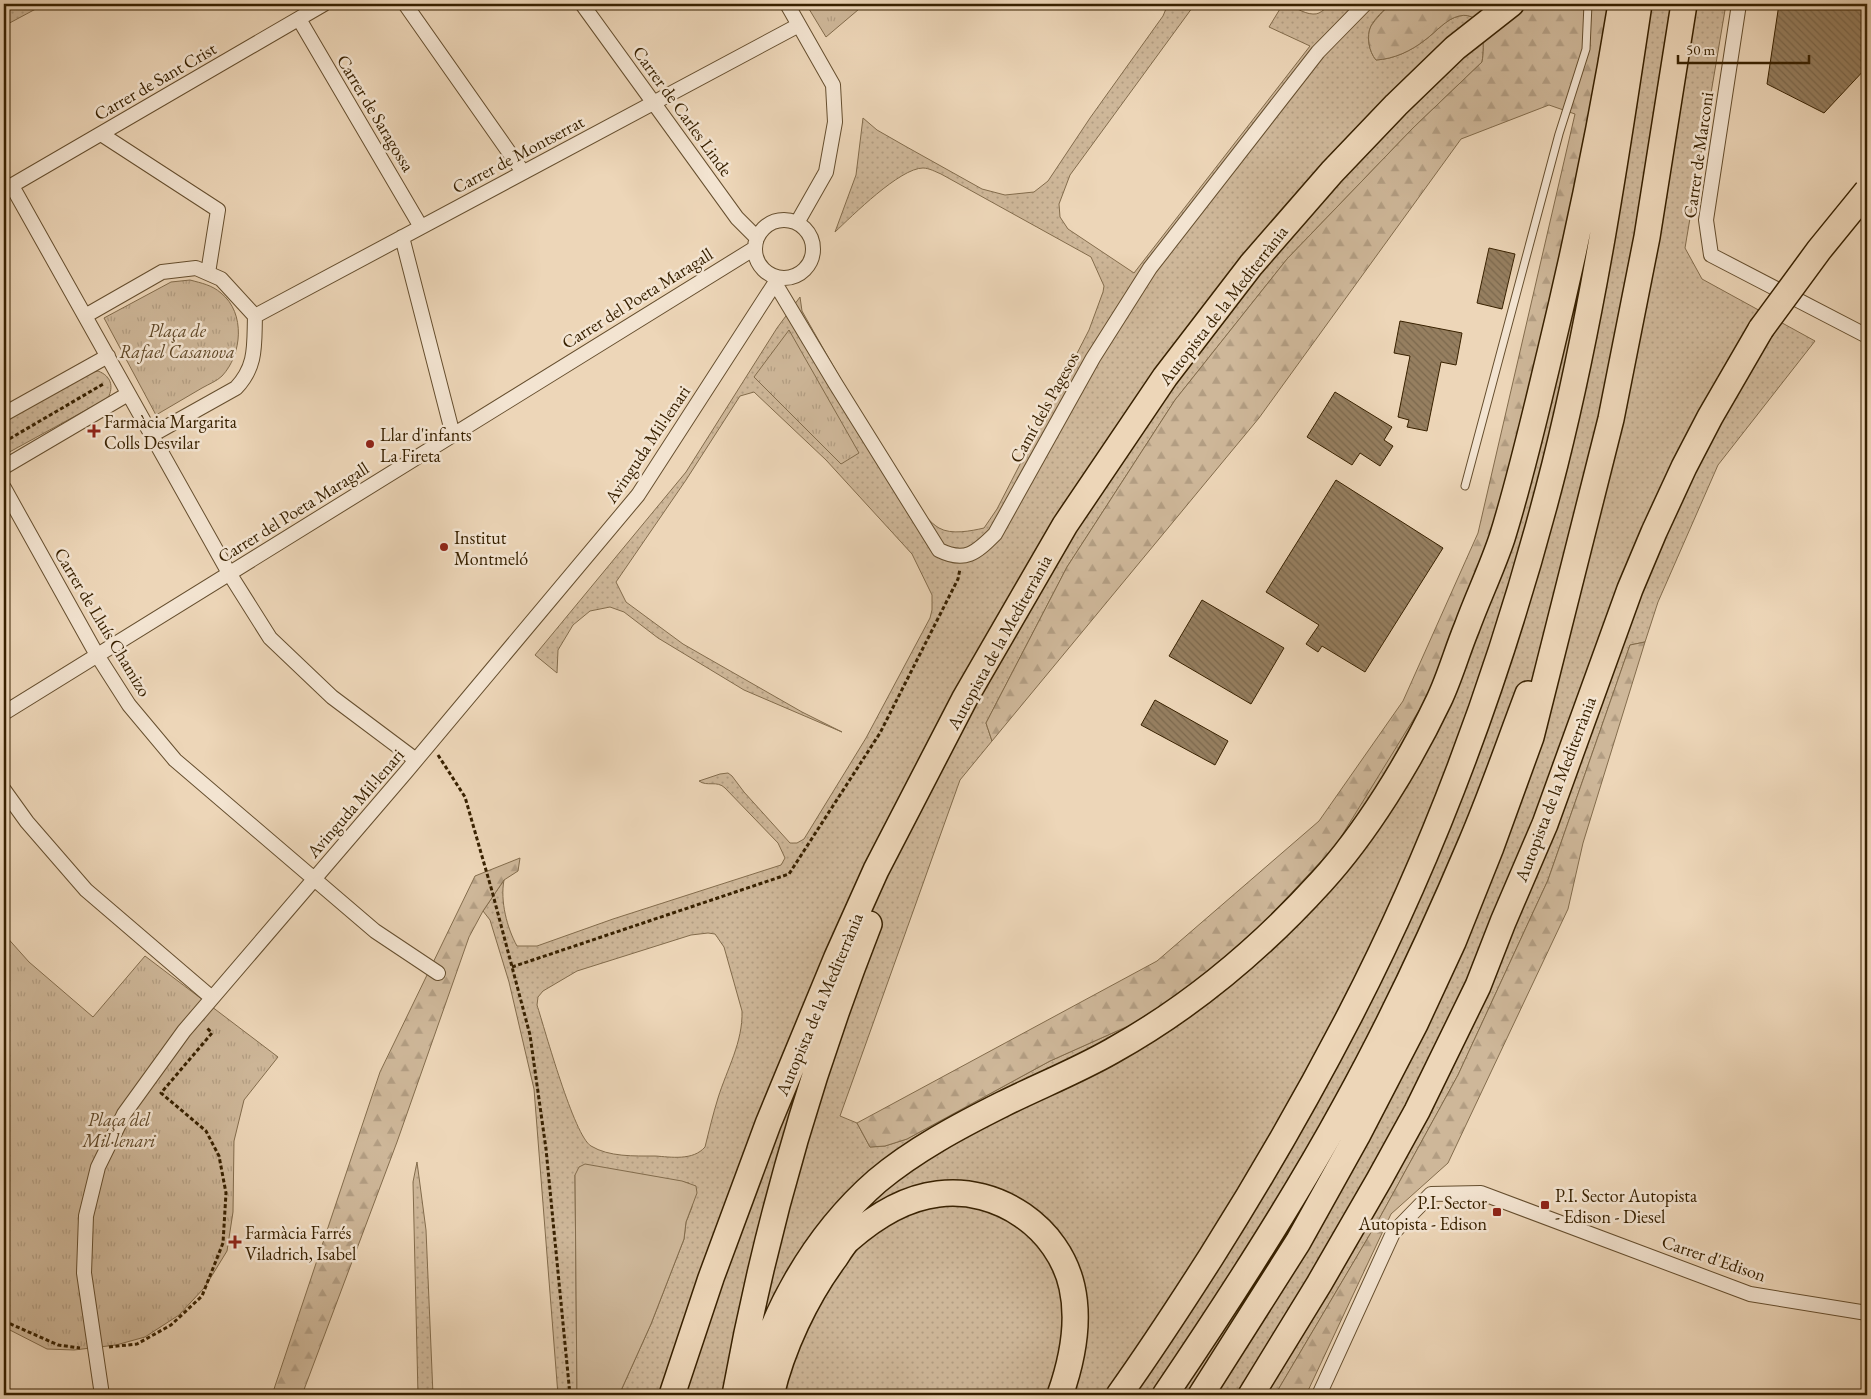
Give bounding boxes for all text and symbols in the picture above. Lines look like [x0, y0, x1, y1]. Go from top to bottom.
scale bar [1678, 32, 1810, 64]
street label: Carrer de Sant Crist [90, 37, 221, 125]
text: 50 m [1686, 40, 1715, 59]
street label: Carrer de Carles Linde [628, 41, 738, 181]
street label: Carrer de Saragossa [332, 50, 420, 176]
street label: Carrer de Marconi [1678, 90, 1718, 220]
street label: Carrer de Montserrat [448, 109, 588, 198]
street label: Autopista de la Mediterrània [1153, 220, 1293, 390]
street label: Carrer del Poeta Maragall [557, 242, 717, 354]
park label: Plaça de Rafael Casanova [119, 319, 235, 364]
street label: Camí dels Pagesos [1004, 347, 1084, 467]
street label: Avinguda Mil·lenari [599, 380, 695, 508]
place label: Farmàcia Margarita Colls Desvilar [104, 410, 238, 454]
place label: Llar d'infants La Fireta [380, 423, 472, 467]
marker: Farmàcia Margarita Colls Desvilar [88, 425, 100, 437]
marker: Llar d'infants La Fireta [364, 438, 376, 450]
street label: Carrer del Poeta Maragall [213, 456, 373, 568]
place label: Institut Montmeló [454, 526, 528, 570]
marker: Institut Montmeló [438, 541, 450, 553]
street label: Carrer de Lluís Chamizo [49, 543, 157, 701]
street label: Autopista de la Mediterrània [941, 550, 1057, 734]
street label: Autopista de la Mediterrània [1509, 692, 1601, 886]
street label: Avinguda Mil·lenari [301, 743, 409, 863]
street label: Autopista de la Mediterrània [770, 908, 868, 1100]
park label: Plaça del Mil·lenari [82, 1108, 156, 1152]
place label: P.I. Sector Autopista - Edison - Diesel [1555, 1184, 1698, 1228]
place label: P.I. Sector Autopista - Edison [1358, 1191, 1487, 1235]
marker: P.I. Sector Autopista - Edison - Diesel [1539, 1199, 1551, 1211]
marker: P.I. Sector Autopista - Edison [1491, 1206, 1503, 1218]
place label: Farmàcia Farrés Viladrich, Isabel [245, 1221, 356, 1265]
street label: Carrer d'Edison [1659, 1229, 1770, 1287]
marker: Farmàcia Farrés Viladrich, Isabel [229, 1236, 241, 1248]

